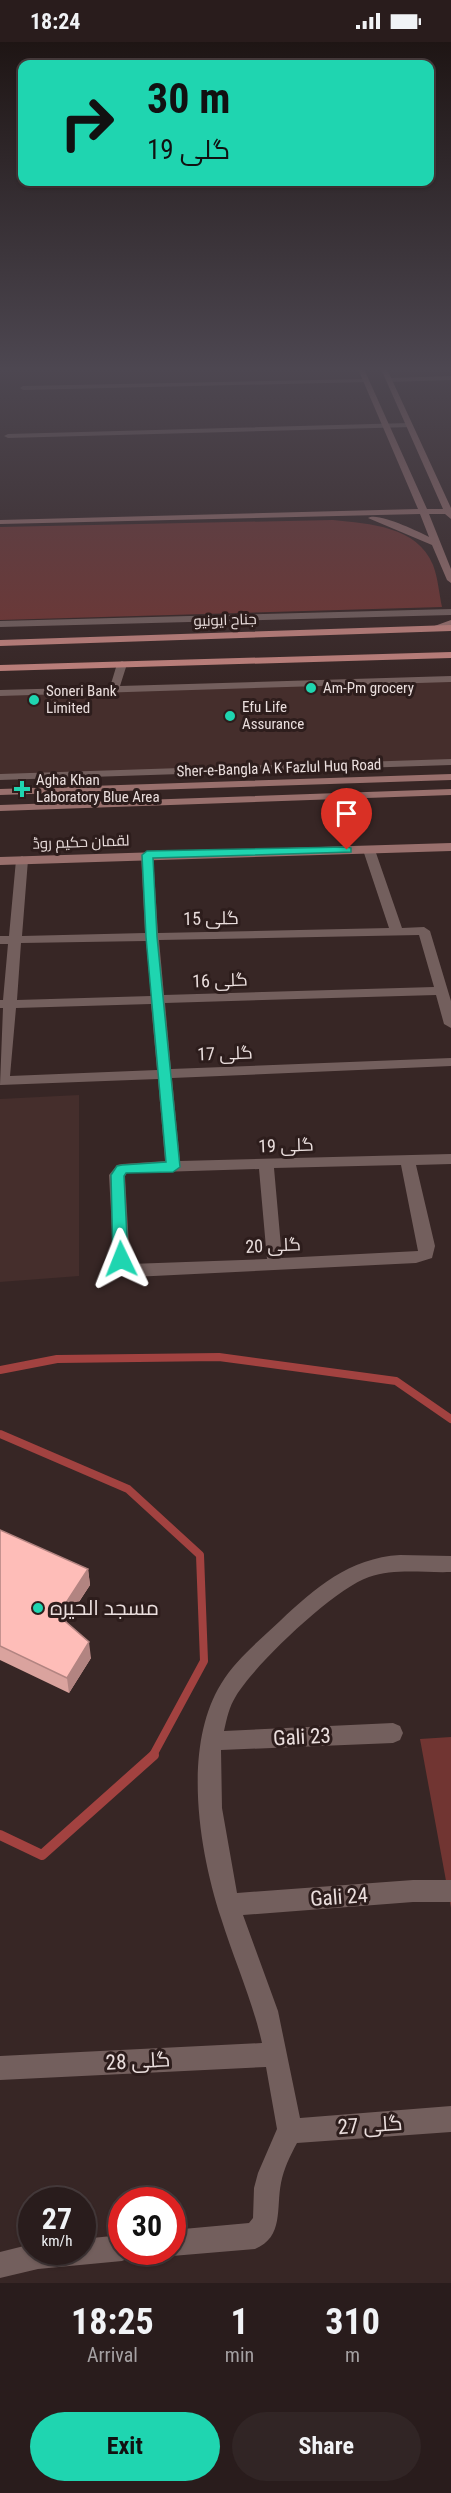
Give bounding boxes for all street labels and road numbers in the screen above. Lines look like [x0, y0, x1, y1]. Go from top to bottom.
street label: جناح ایونیو [193, 610, 257, 632]
street label: Sher-e-Bangla A K Fazlul Huq Road [176, 755, 382, 781]
street label: لقمان حکیم روڈ [32, 831, 130, 854]
street label: گلی 15 [183, 907, 239, 930]
street label: گلی 16 [192, 969, 248, 992]
street label: گلی 17 [197, 1042, 253, 1065]
street label: گلی 19 [258, 1134, 314, 1157]
street label: گلی 20 [245, 1233, 301, 1258]
street label: Gali 23 [273, 1724, 331, 1750]
street label: Gali 24 [309, 1883, 369, 1911]
street label: گلی 28 [105, 2047, 171, 2076]
street label: گلی 27 [337, 2111, 403, 2140]

